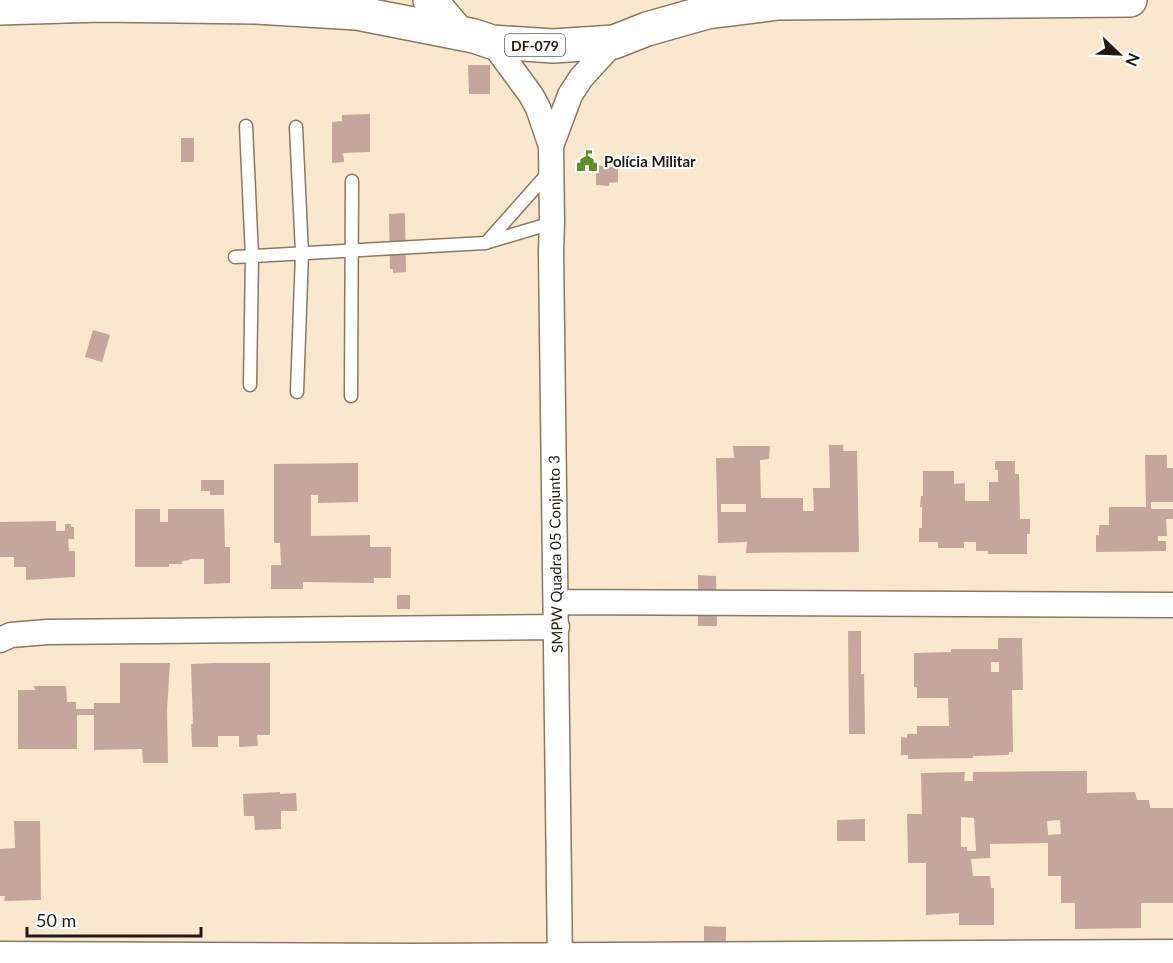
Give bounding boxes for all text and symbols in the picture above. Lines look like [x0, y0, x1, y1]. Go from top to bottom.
north arrow [1089, 24, 1149, 84]
road number: DF-079 [505, 34, 565, 56]
text: N [1122, 51, 1144, 69]
public building icon: Polícia Militar [575, 149, 599, 173]
place label: Polícia Militar [604, 152, 696, 170]
street label: SMPW Quadra 05 Conjunto 3 [544, 455, 566, 653]
scale bar [27, 900, 201, 938]
text: 50 m [36, 909, 76, 931]

